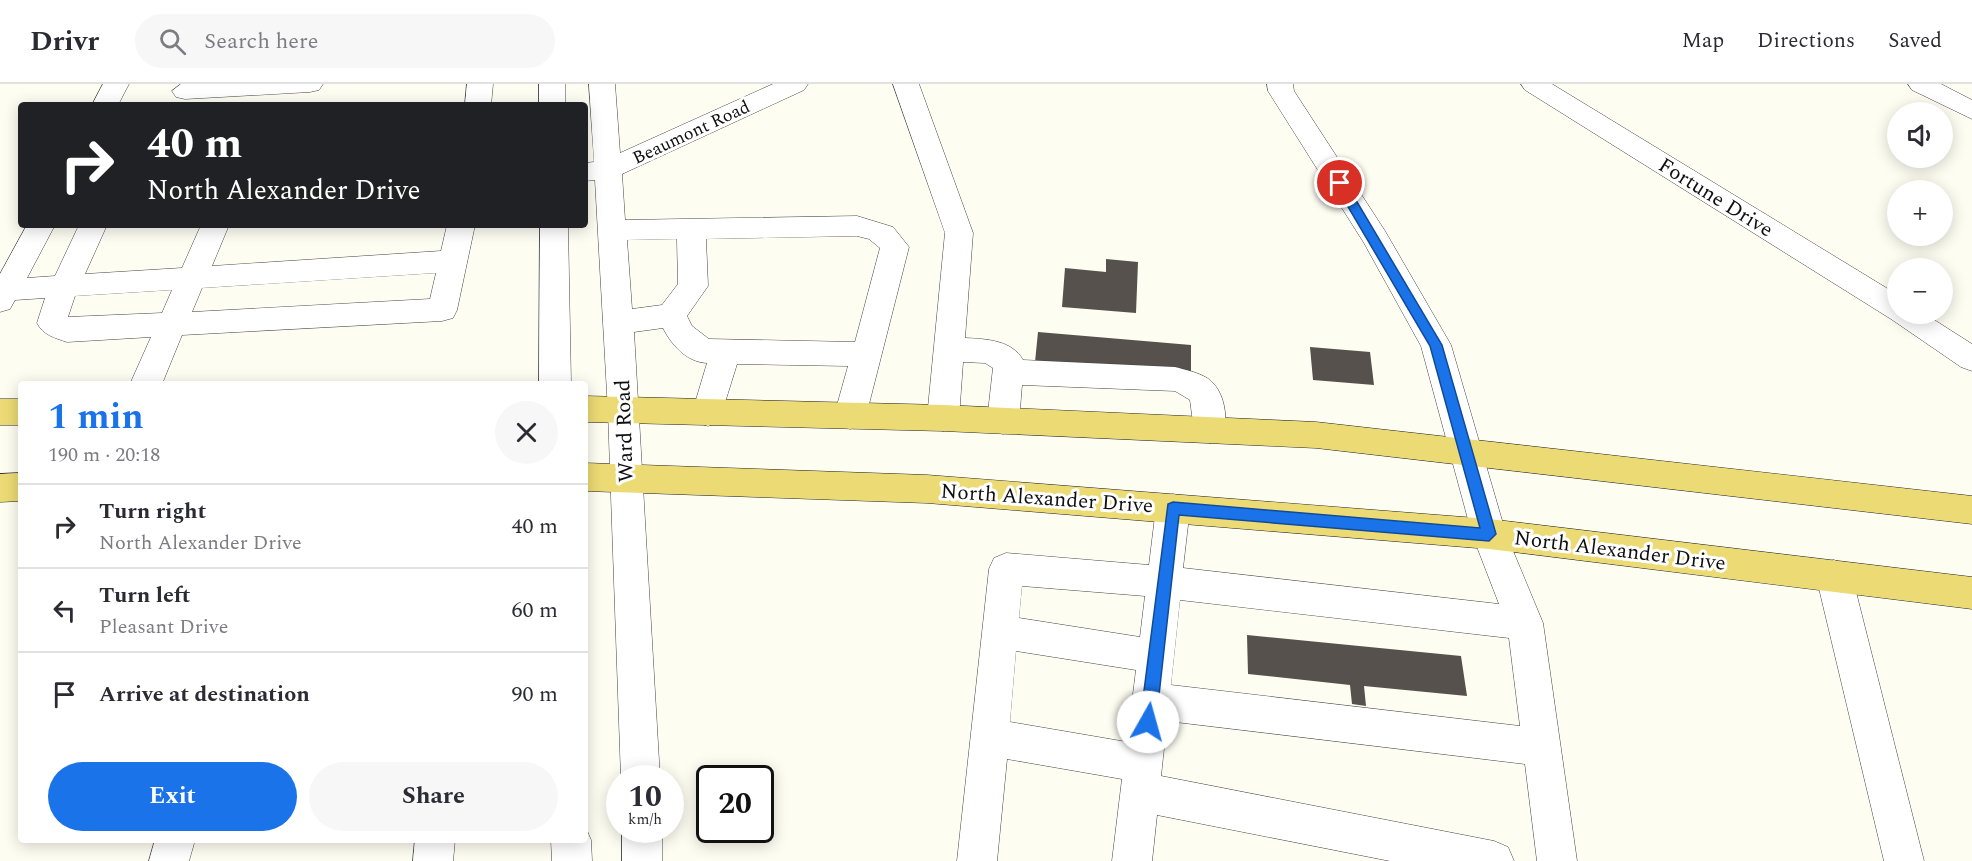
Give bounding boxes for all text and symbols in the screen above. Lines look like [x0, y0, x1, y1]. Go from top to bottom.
search box [135, 14, 555, 68]
text: Drivr [30, 20, 99, 63]
icon: search [156, 25, 189, 58]
text: Search here [204, 25, 318, 58]
text: Map [1682, 25, 1724, 57]
text: Directions [1757, 25, 1855, 57]
text: Saved [1888, 25, 1942, 57]
street label: Beaumont Road [628, 93, 754, 171]
map controls [1887, 102, 1953, 324]
button: sound [1887, 102, 1953, 168]
text: 40 m [147, 113, 242, 176]
icon: right [48, 126, 126, 204]
street label: Fortune Drive [1652, 150, 1779, 246]
pin [1314, 157, 1365, 208]
icon: arrive [1323, 166, 1356, 199]
text: North Alexander Drive [147, 170, 421, 212]
button: + [1887, 180, 1953, 246]
button: − [1887, 258, 1953, 324]
street label: Ward Road [607, 379, 643, 483]
text: 1 min [48, 390, 144, 445]
button: close [495, 401, 558, 464]
text: 190 m · 20:18 [48, 440, 160, 470]
street label: North Alexander Drive [940, 476, 1154, 522]
text: Turn right [99, 495, 206, 528]
icon: right [48, 510, 81, 543]
text: 40 m [512, 510, 558, 543]
street label: North Alexander Drive [1512, 522, 1727, 580]
text: North Alexander Drive [99, 528, 302, 558]
text: Turn left [99, 579, 191, 612]
icon: left [48, 594, 81, 627]
text: 60 m [512, 594, 558, 627]
text: Pleasant Drive [99, 612, 228, 642]
icon: arrive [48, 678, 81, 711]
text: Arrive at destination [99, 678, 310, 711]
text: 90 m [512, 678, 558, 711]
position arrow [1116, 690, 1180, 754]
button: Exit [48, 762, 297, 831]
button: Share [309, 762, 558, 831]
speed limit sign: 20 [696, 765, 774, 843]
text: 10 [628, 774, 662, 820]
text: km/h [628, 808, 662, 831]

